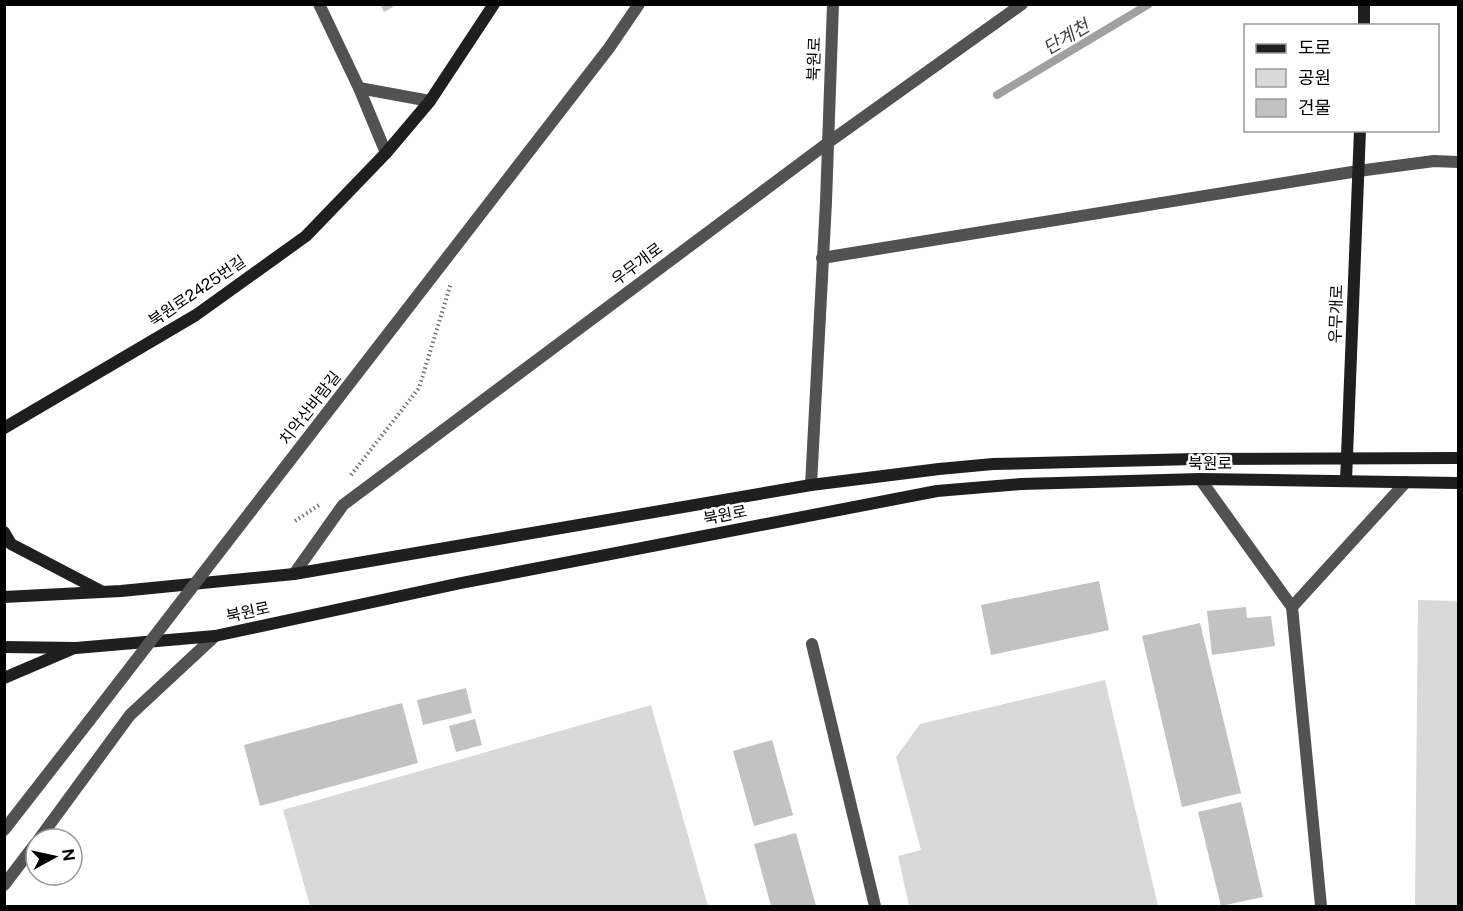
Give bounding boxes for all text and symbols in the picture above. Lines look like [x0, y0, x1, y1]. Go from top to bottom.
water label: 단계천 [1039, 14, 1095, 59]
legend [1244, 24, 1439, 132]
street label: 북원로 [804, 36, 824, 81]
text: 도로 [1298, 37, 1331, 58]
text: 공원 [1298, 67, 1331, 88]
text: 건물 [1298, 97, 1331, 118]
street label: 우무개로 [608, 239, 666, 289]
street label: 북원로2425번길 [145, 252, 249, 330]
street label: 우무개로 [1325, 284, 1347, 344]
street label: 치악산바람길 [275, 367, 345, 449]
street label: 북원로 [1188, 454, 1232, 473]
street label: 북원로 [702, 501, 749, 529]
street label: 북원로 [224, 598, 272, 626]
north arrow [24, 827, 84, 887]
text: N [58, 847, 79, 863]

